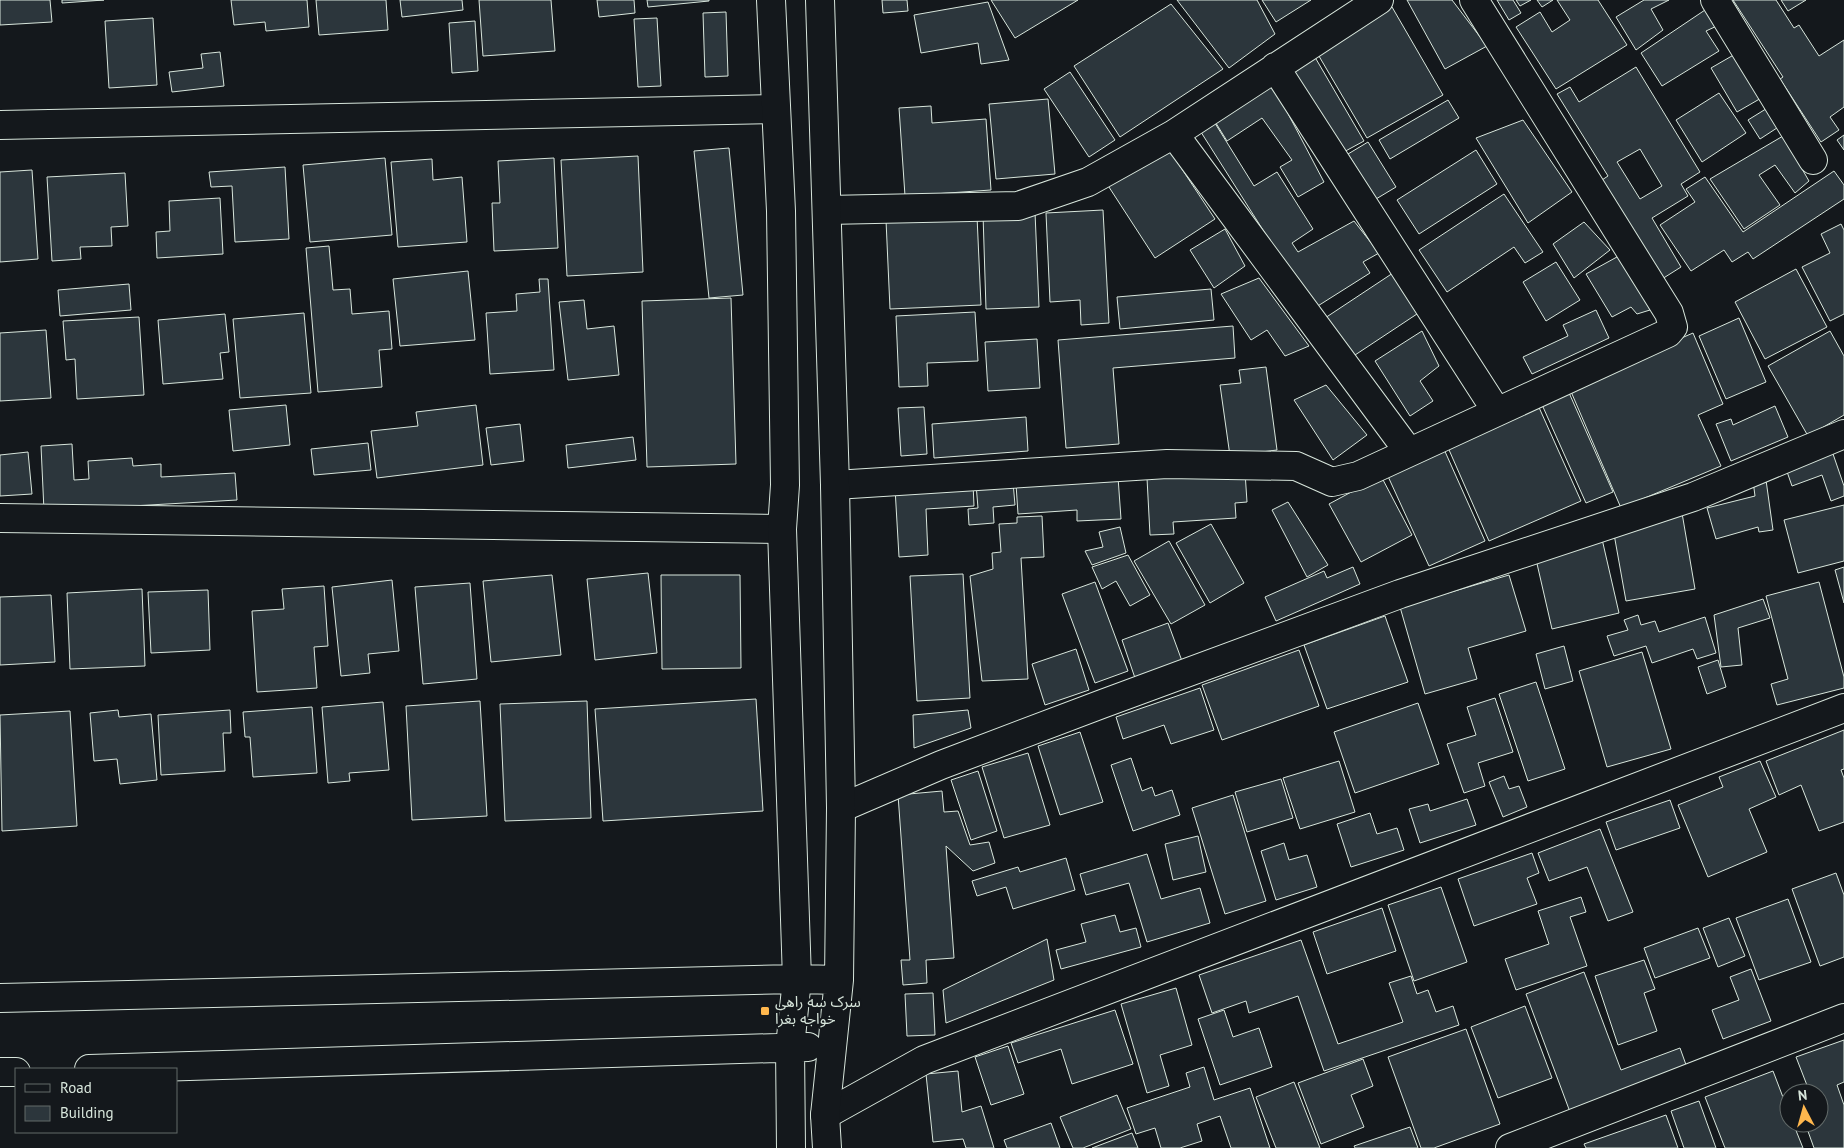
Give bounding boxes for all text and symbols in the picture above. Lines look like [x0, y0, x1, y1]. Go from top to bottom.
place label: سرک سه راهی خواجه بغرا [775, 992, 861, 1028]
marker: سرک سه راهی خواجه بغرا [759, 1005, 771, 1017]
legend [15, 1068, 178, 1133]
text: Road [60, 1078, 92, 1097]
north arrow [1779, 1083, 1829, 1133]
text: N [1797, 1086, 1808, 1105]
text: Building [60, 1103, 114, 1122]

